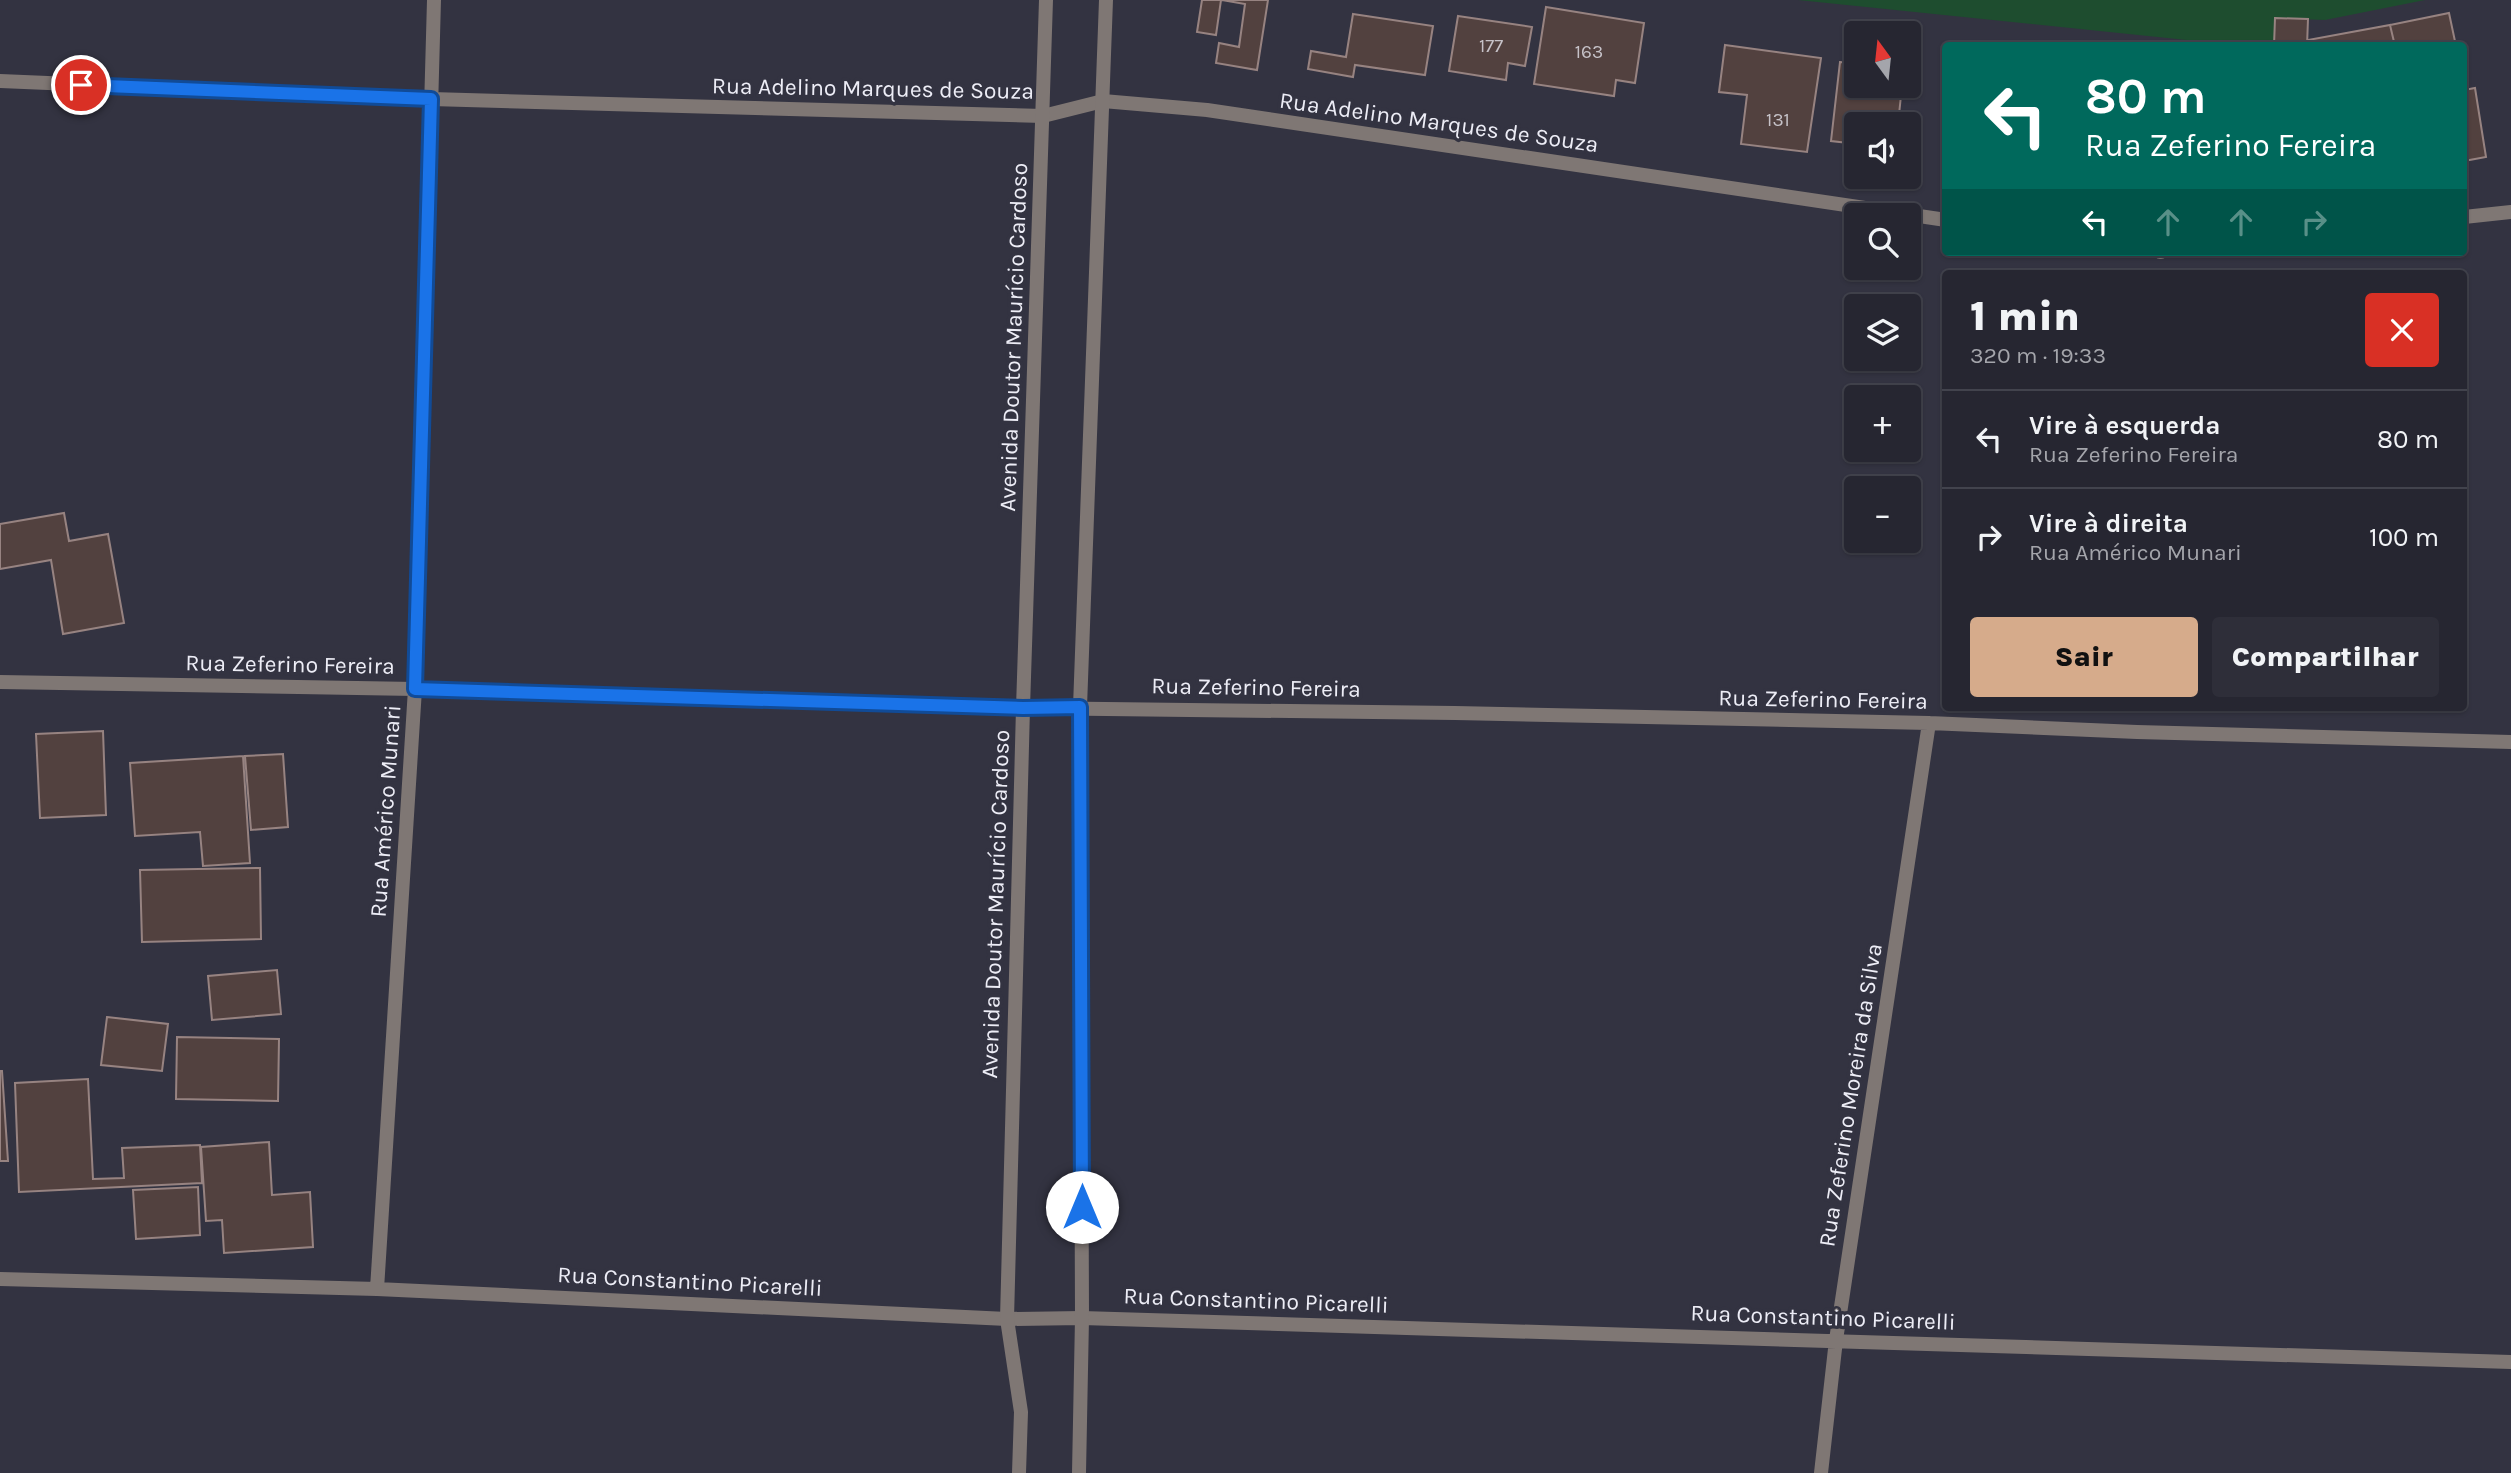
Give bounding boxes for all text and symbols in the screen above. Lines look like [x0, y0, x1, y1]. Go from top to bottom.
north arrow [1844, 21, 1922, 98]
map controls [1844, 21, 1921, 553]
house number: 177 [1479, 35, 1503, 57]
house number: 163 [1575, 41, 1603, 63]
pin [51, 55, 111, 115]
icon: arrive [62, 66, 100, 104]
text: 80 m [2085, 68, 2207, 125]
icon: left [1970, 70, 2061, 161]
street label: Rua Adelino Marques de Souza [712, 72, 1034, 105]
street label: Rua Adelino Marques de Souza [1278, 87, 1600, 158]
house number: 131 [1766, 109, 1790, 131]
button: sound [1844, 112, 1921, 189]
text: Rua Zeferino Fereira [2085, 127, 2376, 164]
street label: Avenida Doutor Maurício Cardoso [994, 162, 1033, 512]
button: search [1844, 203, 1921, 280]
icon: left [2076, 203, 2114, 241]
icon: ahead [2149, 203, 2187, 241]
icon: ahead [2222, 203, 2260, 241]
icon: right [2295, 203, 2333, 241]
text: 1 min [1970, 291, 2080, 341]
button: close [2365, 293, 2439, 367]
button: layers [1844, 294, 1921, 371]
text: 320 m · 19:33 [1970, 342, 2106, 369]
button: + [1844, 385, 1921, 462]
text: Vire à esquerda [2029, 410, 2220, 441]
icon: left [1970, 420, 2008, 458]
text: 80 m [2377, 424, 2439, 455]
text: Rua Zeferino Fereira [2029, 441, 2239, 468]
button: − [1844, 476, 1921, 553]
text: Vire à direita [2029, 508, 2188, 539]
icon: right [1970, 518, 2008, 556]
text: 100 m [2369, 522, 2439, 553]
text: Rua Américo Munari [2029, 539, 2242, 566]
button: Sair [1970, 617, 2198, 697]
button: Compartilhar [2212, 617, 2439, 697]
street label: Rua Zeferino Fereira [185, 649, 395, 680]
street label: Rua Zeferino Fereira [1151, 672, 1361, 703]
street label: Rua Zeferino Fereira [1718, 684, 1928, 715]
street label: Rua Américo Munari [365, 704, 406, 918]
street label: Avenida Doutor Maurício Cardoso [976, 729, 1015, 1079]
street label: Rua Zeferino Moreira da Silva [1813, 941, 1888, 1249]
position arrow [1045, 1170, 1119, 1244]
street label: Rua Constantino Picarelli [557, 1261, 823, 1302]
street label: Rua Constantino Picarelli [1123, 1282, 1389, 1319]
street label: Rua Constantino Picarelli [1690, 1299, 1956, 1336]

